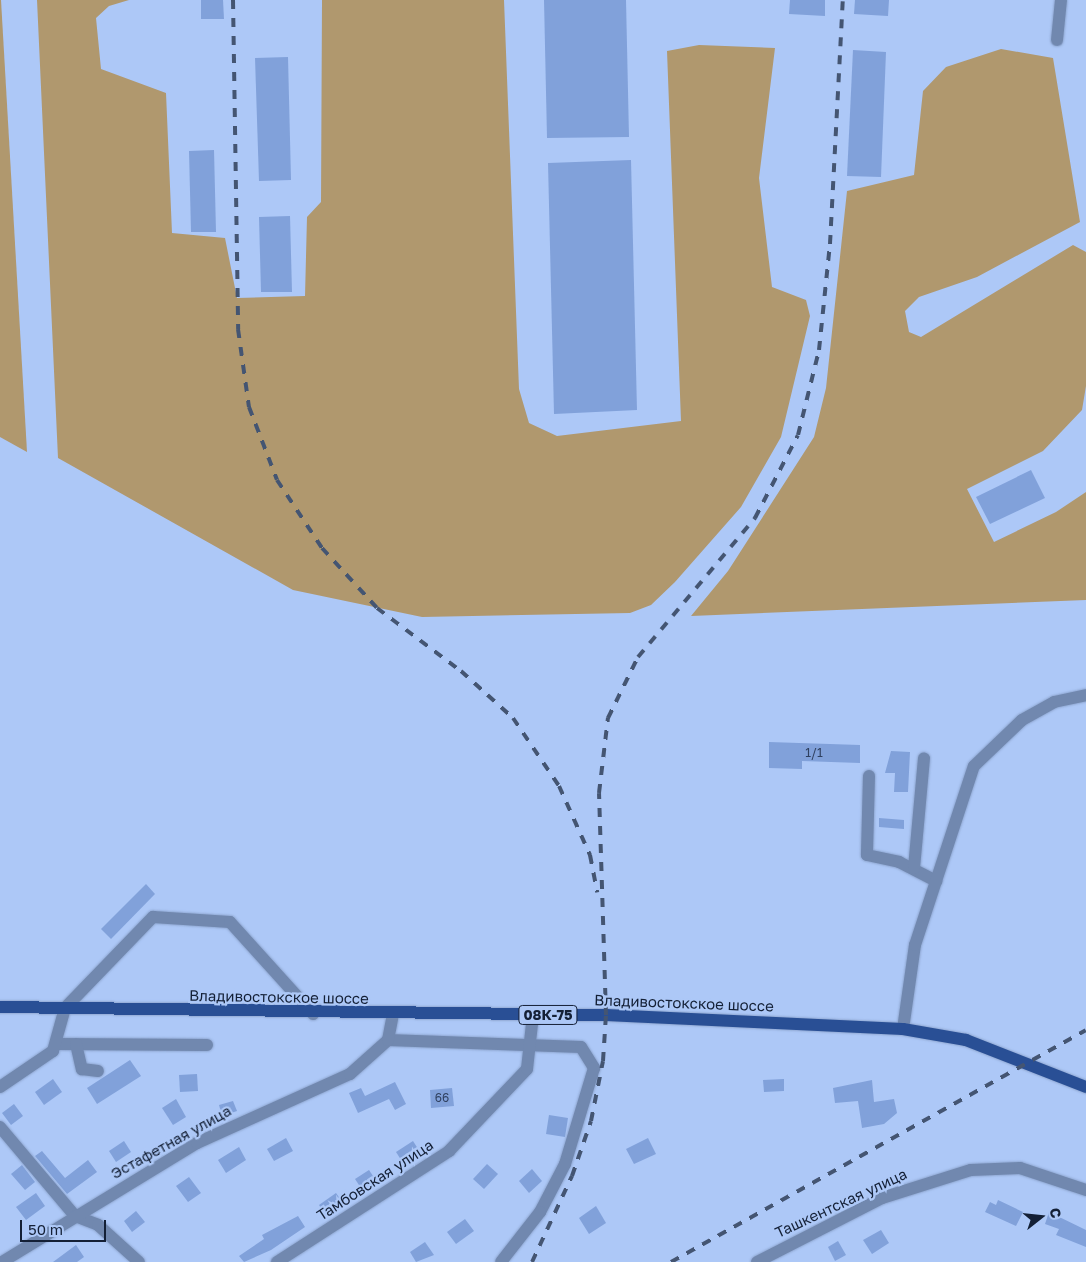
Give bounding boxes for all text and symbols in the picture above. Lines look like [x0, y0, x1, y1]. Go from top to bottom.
house number: 1/1 [805, 746, 823, 760]
street label: Владивостокское шоссе [189, 986, 369, 1008]
street label: Владивостокское шоссе [594, 991, 774, 1015]
road number: 08К-75 [518, 1004, 578, 1026]
house number: 66 [435, 1091, 449, 1105]
street label: Эстафетная улица [108, 1101, 234, 1183]
street label: Тамбовская улица [313, 1136, 437, 1224]
street label: Ташкентская улица [772, 1165, 910, 1241]
north arrow [1016, 1192, 1066, 1242]
text: С [1046, 1206, 1065, 1220]
scale bar [22, 1210, 109, 1242]
text: 50 m [28, 1220, 63, 1238]

